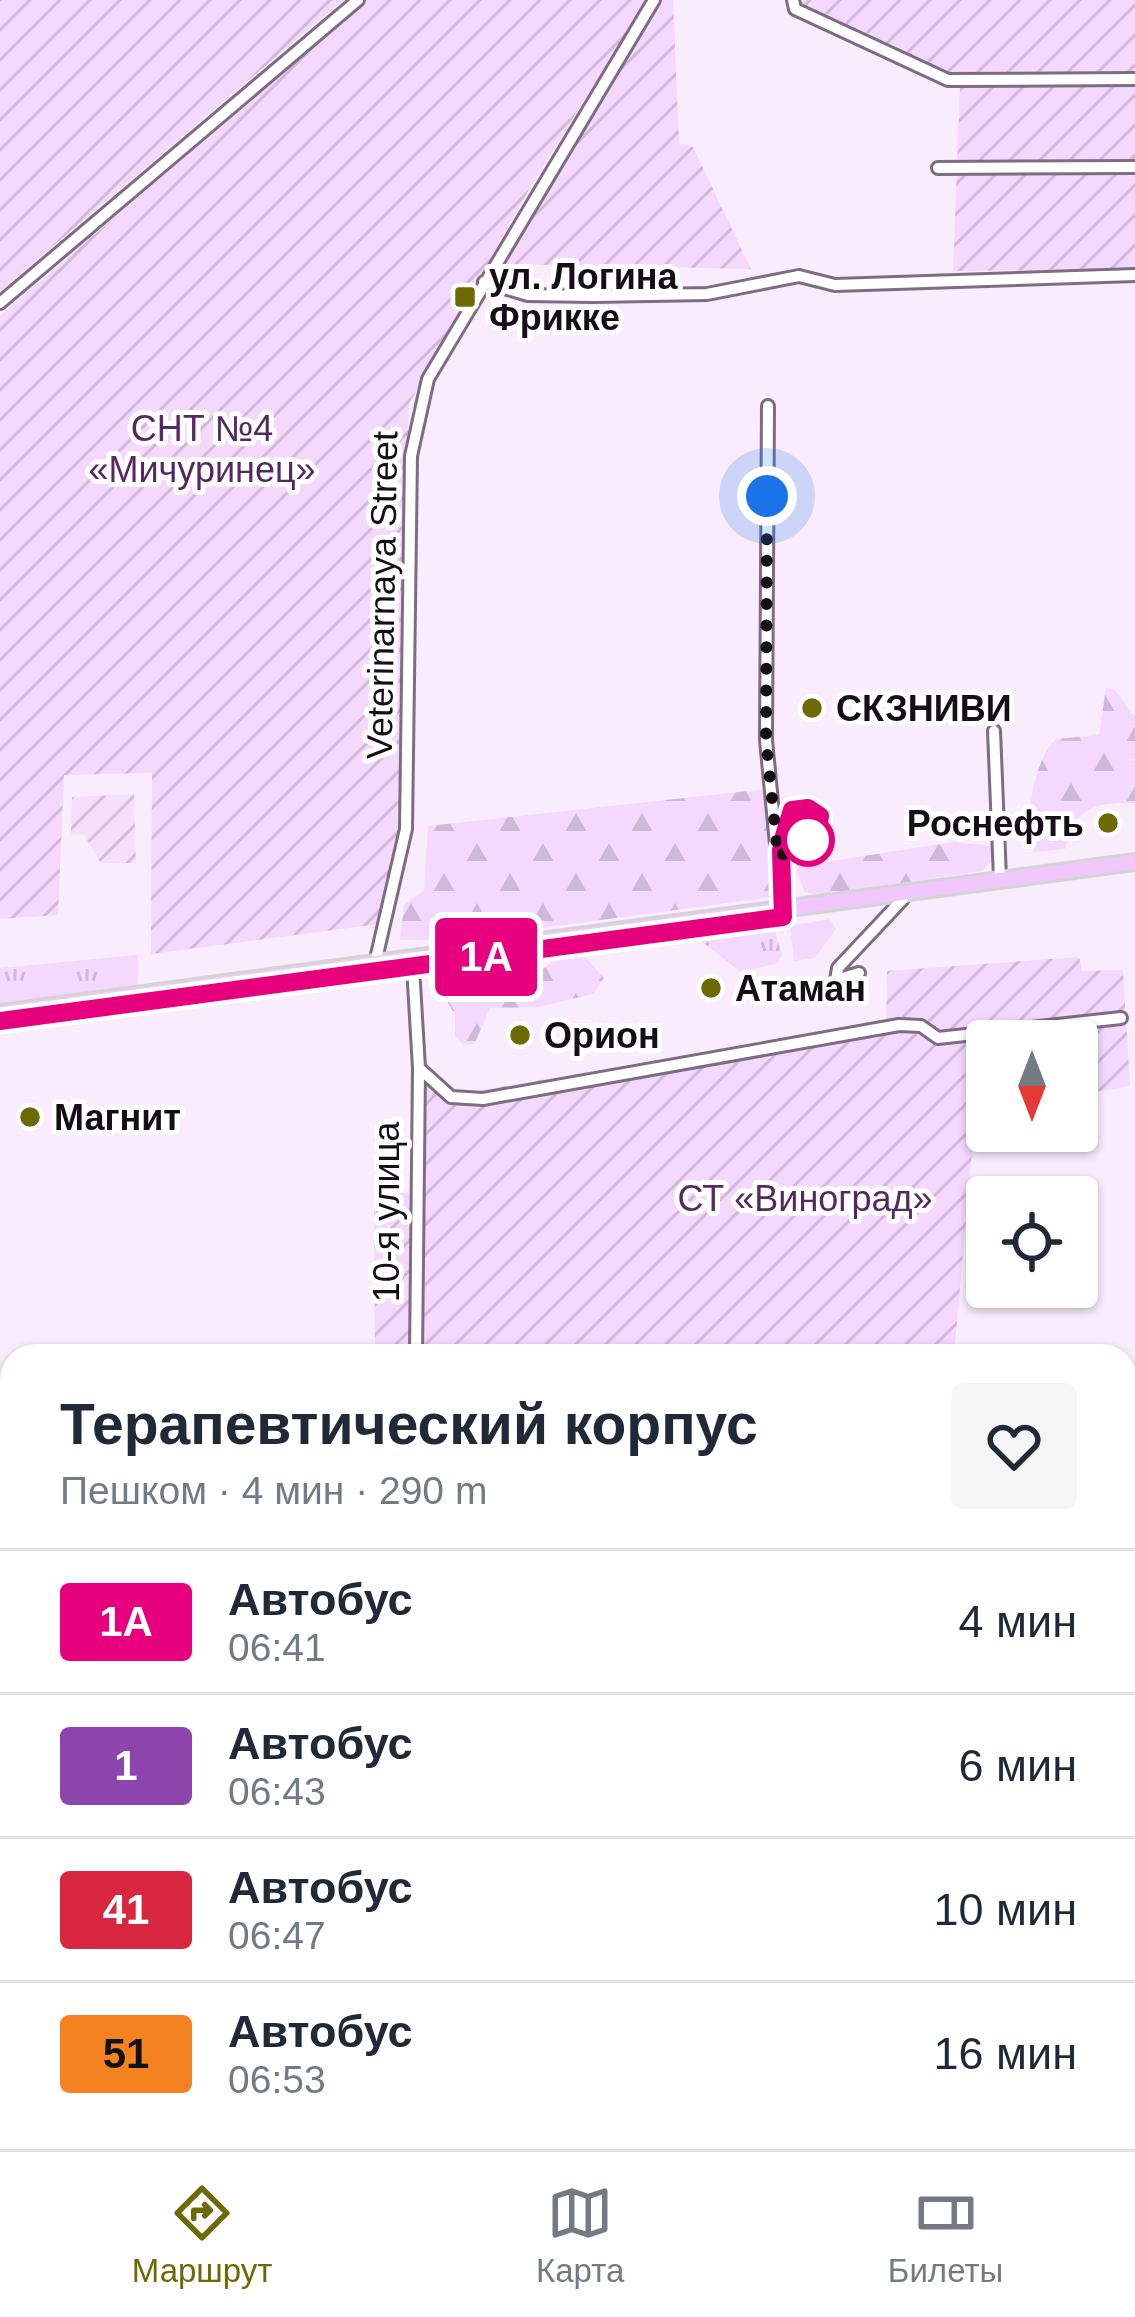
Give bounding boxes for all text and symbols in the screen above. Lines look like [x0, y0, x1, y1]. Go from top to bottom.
place label: ул. Логина Фрикке [489, 256, 679, 338]
marker: ул. Логина Фрикке [452, 284, 478, 310]
park label: СНТ №4 «Мичуринец» [88, 408, 316, 490]
street label: Veterinarnaya Street [359, 431, 405, 759]
your location [737, 466, 797, 526]
place label: СКЗНИВИ [836, 688, 1012, 729]
marker: СКЗНИВИ [799, 695, 825, 721]
place label: Роснефть [907, 803, 1084, 844]
marker: Роснефть [1095, 810, 1121, 836]
unlabelled marker [783, 815, 833, 865]
line badge: 1А [432, 918, 540, 996]
text: 1А [459, 933, 513, 980]
place label: Атаман [735, 968, 866, 1009]
marker: Атаман [698, 975, 724, 1001]
place label: Орион [544, 1015, 660, 1056]
north arrow [966, 1020, 1098, 1152]
map controls [966, 1020, 1098, 1308]
marker: Орион [507, 1022, 533, 1048]
place label: Магнит [54, 1097, 181, 1138]
marker: Магнит [17, 1104, 43, 1130]
street label: 10-я улица [366, 1121, 407, 1302]
button: locate [966, 1176, 1098, 1308]
park label: СТ «Виноград» [677, 1178, 933, 1219]
button: heart [951, 1383, 1077, 1509]
text: Терапевтический корпус [60, 1392, 758, 1456]
text: Пешком · 4 мин · 290 m [60, 1469, 487, 1512]
text: Автобус [228, 1574, 413, 1625]
text: 4 мин [959, 1596, 1077, 1647]
text: 1А [99, 1598, 153, 1645]
text: 06:41 [228, 1626, 326, 1669]
text: Автобус [228, 1718, 413, 1769]
text: 6 мин [959, 1740, 1077, 1791]
text: 1 [114, 1742, 138, 1789]
text: 06:43 [228, 1770, 326, 1813]
text: Автобус [228, 1862, 413, 1913]
text: 10 мин [934, 1884, 1077, 1935]
text: 41 [103, 1886, 149, 1933]
text: 06:47 [228, 1914, 326, 1957]
text: Автобус [228, 2006, 413, 2057]
text: 16 мин [934, 2028, 1077, 2079]
text: 51 [103, 2030, 149, 2077]
text: 06:53 [228, 2058, 326, 2101]
tab: Маршрут [132, 2180, 272, 2290]
tab: Карта [536, 2180, 624, 2290]
tab: Билеты [888, 2180, 1003, 2290]

